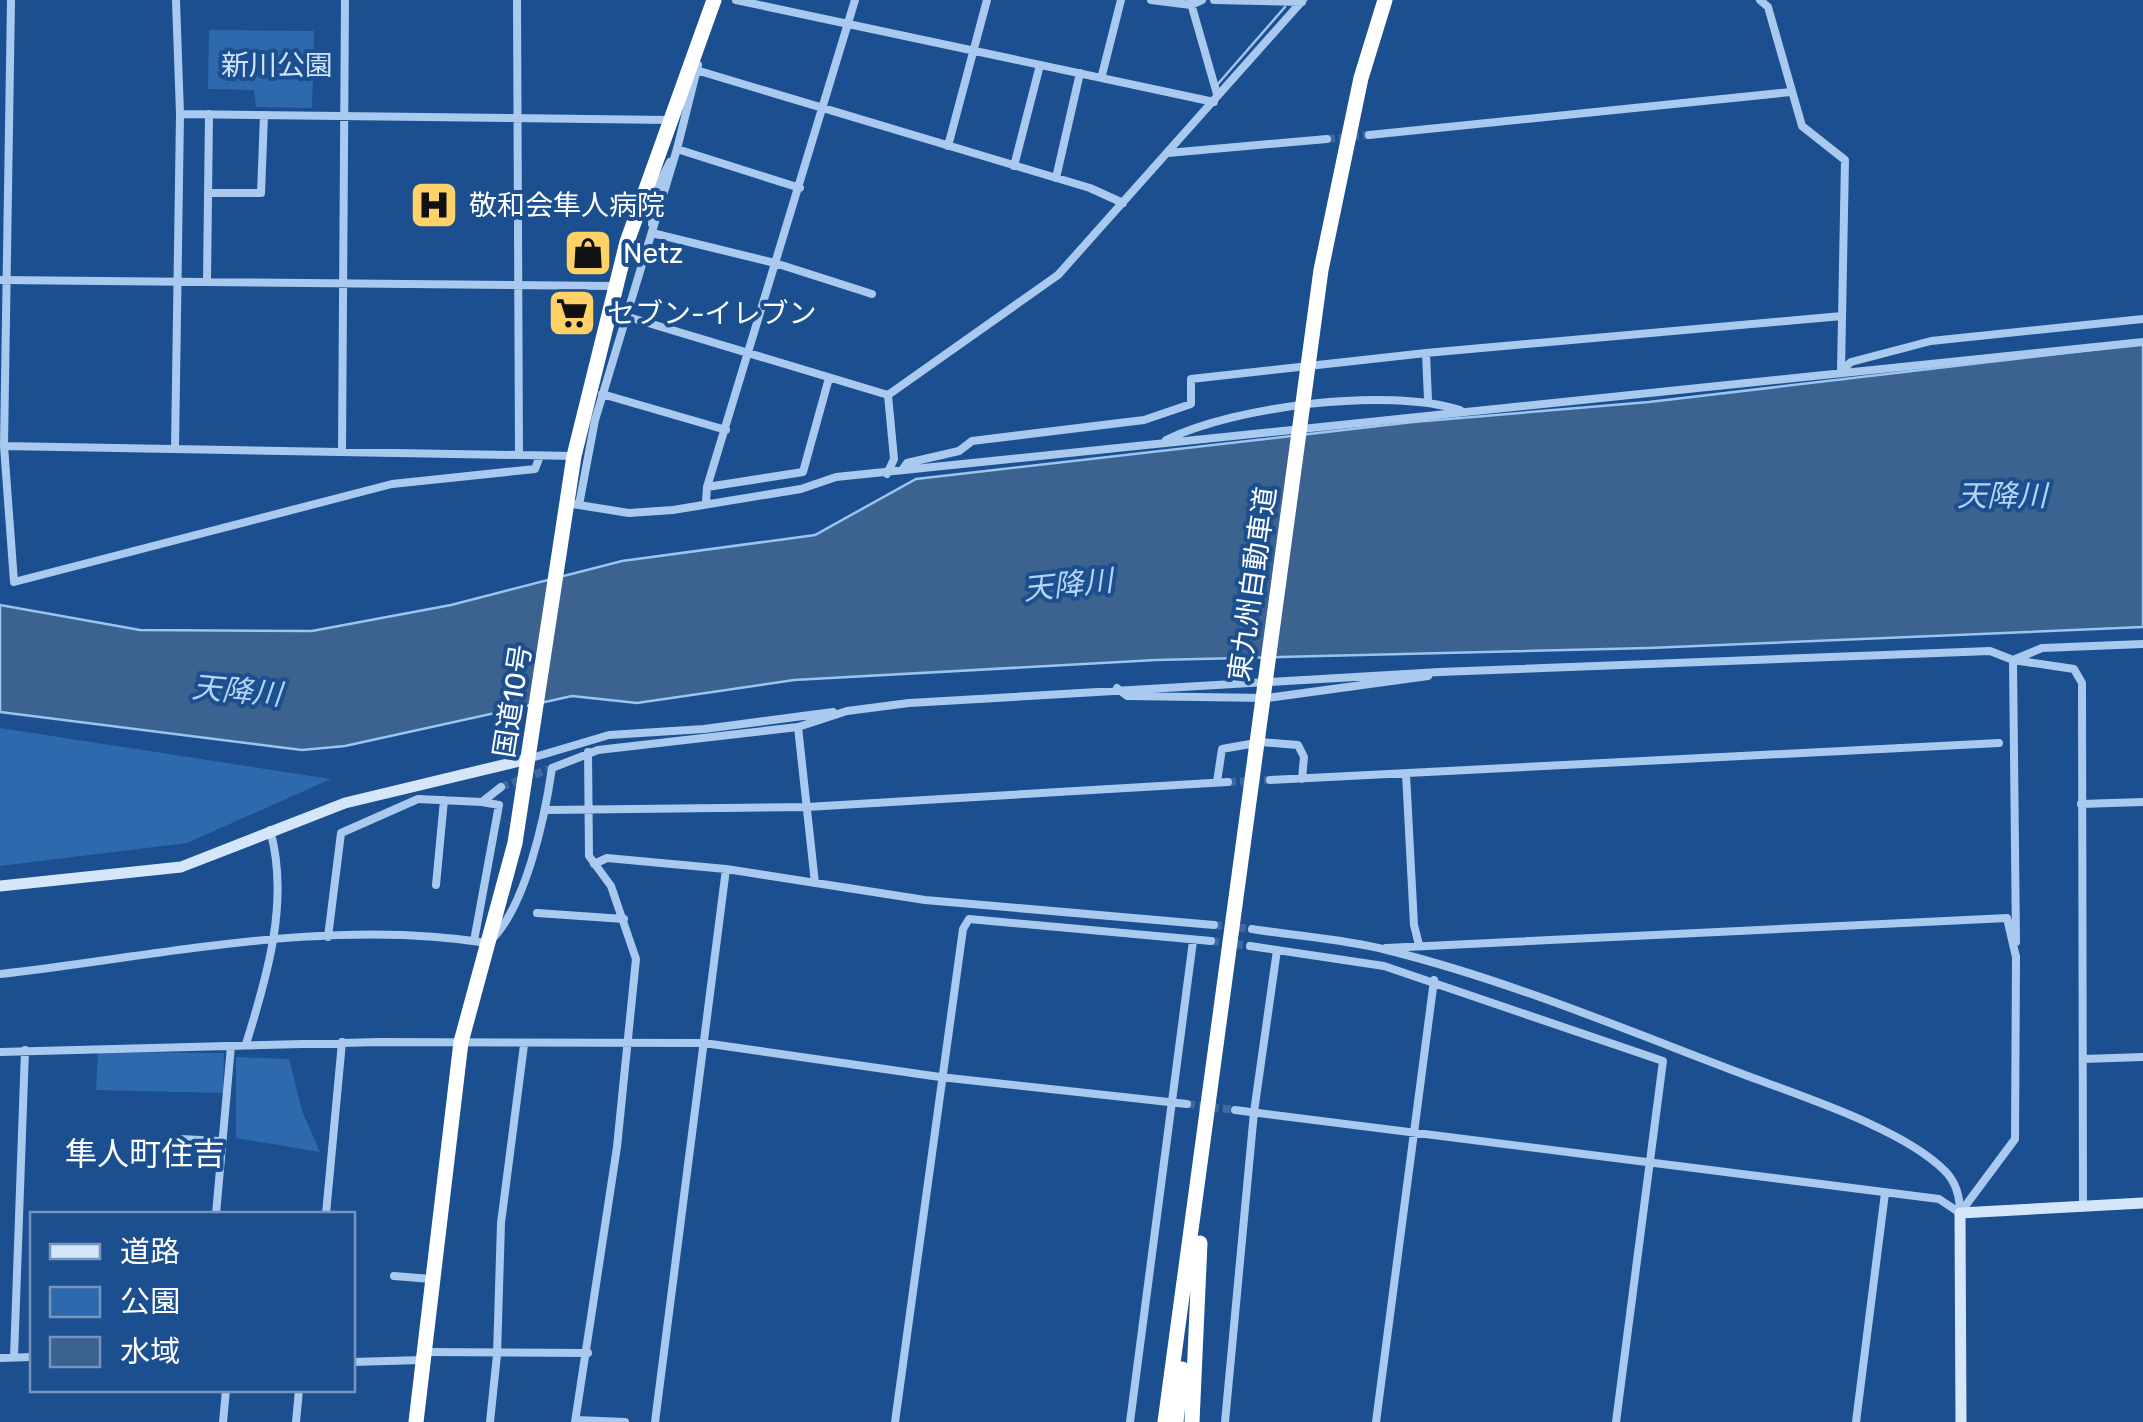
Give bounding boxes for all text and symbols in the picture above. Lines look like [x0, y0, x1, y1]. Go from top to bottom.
park label: 新川公園 [221, 49, 333, 82]
hospital icon: 敬和会隼人病院 [408, 179, 460, 231]
place label: 敬和会隼人病院 [469, 189, 665, 222]
shop icon: Netz [562, 227, 614, 279]
place label: Netz [623, 237, 683, 270]
supermarket icon: セブン-イレブン [546, 287, 598, 339]
place label: セブン-イレブン [607, 297, 817, 330]
water label: 天降川 [1957, 478, 2050, 514]
street label: 東九州自動車道 [1223, 485, 1282, 683]
water label: 天降川 [1021, 562, 1118, 608]
street label: 国道10号 [487, 642, 538, 760]
water label: 天降川 [191, 669, 286, 713]
district label: 隼人町住吉 [65, 1135, 225, 1173]
legend [30, 1212, 355, 1392]
text: 道路 [120, 1234, 180, 1270]
text: 公園 [120, 1284, 180, 1320]
text: 水域 [120, 1334, 180, 1370]

